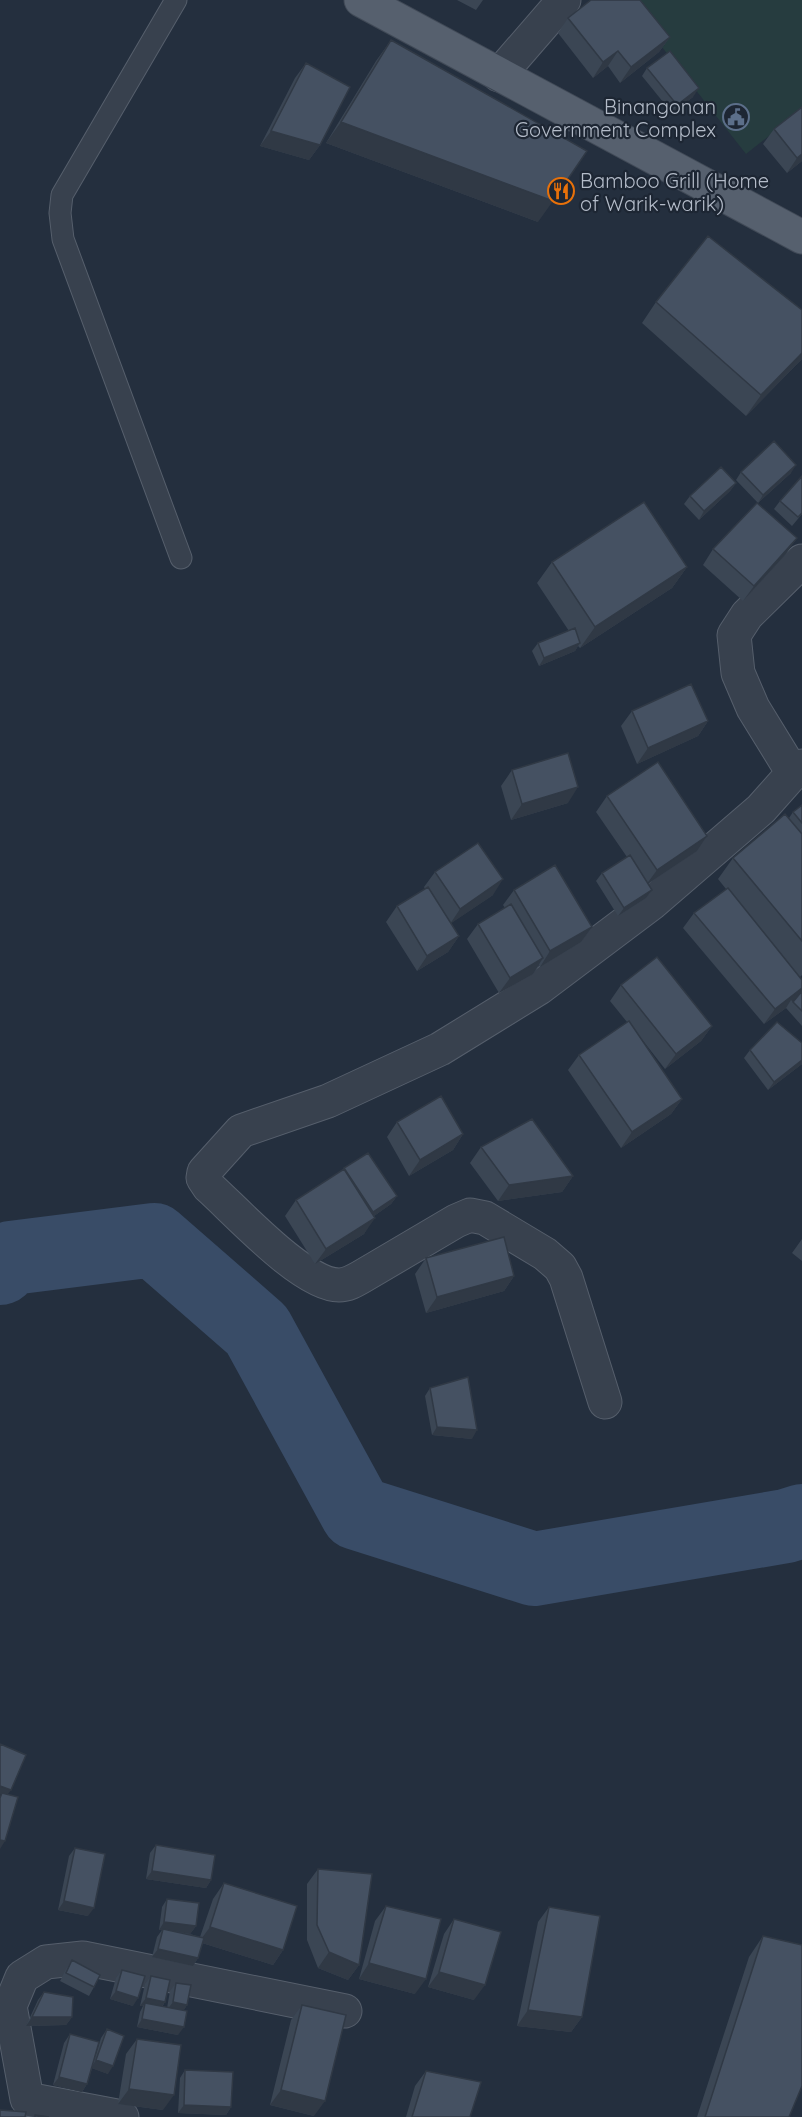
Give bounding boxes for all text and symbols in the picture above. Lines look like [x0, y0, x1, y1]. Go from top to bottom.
place label: Binangonan Government Complex [515, 94, 716, 142]
public building icon: Binangonan Government Complex [721, 102, 751, 132]
place label: Bamboo Grill (Home of Warik-warik) [580, 168, 769, 216]
restaurant icon: Bamboo Grill (Home of Warik-warik) [546, 176, 576, 206]

